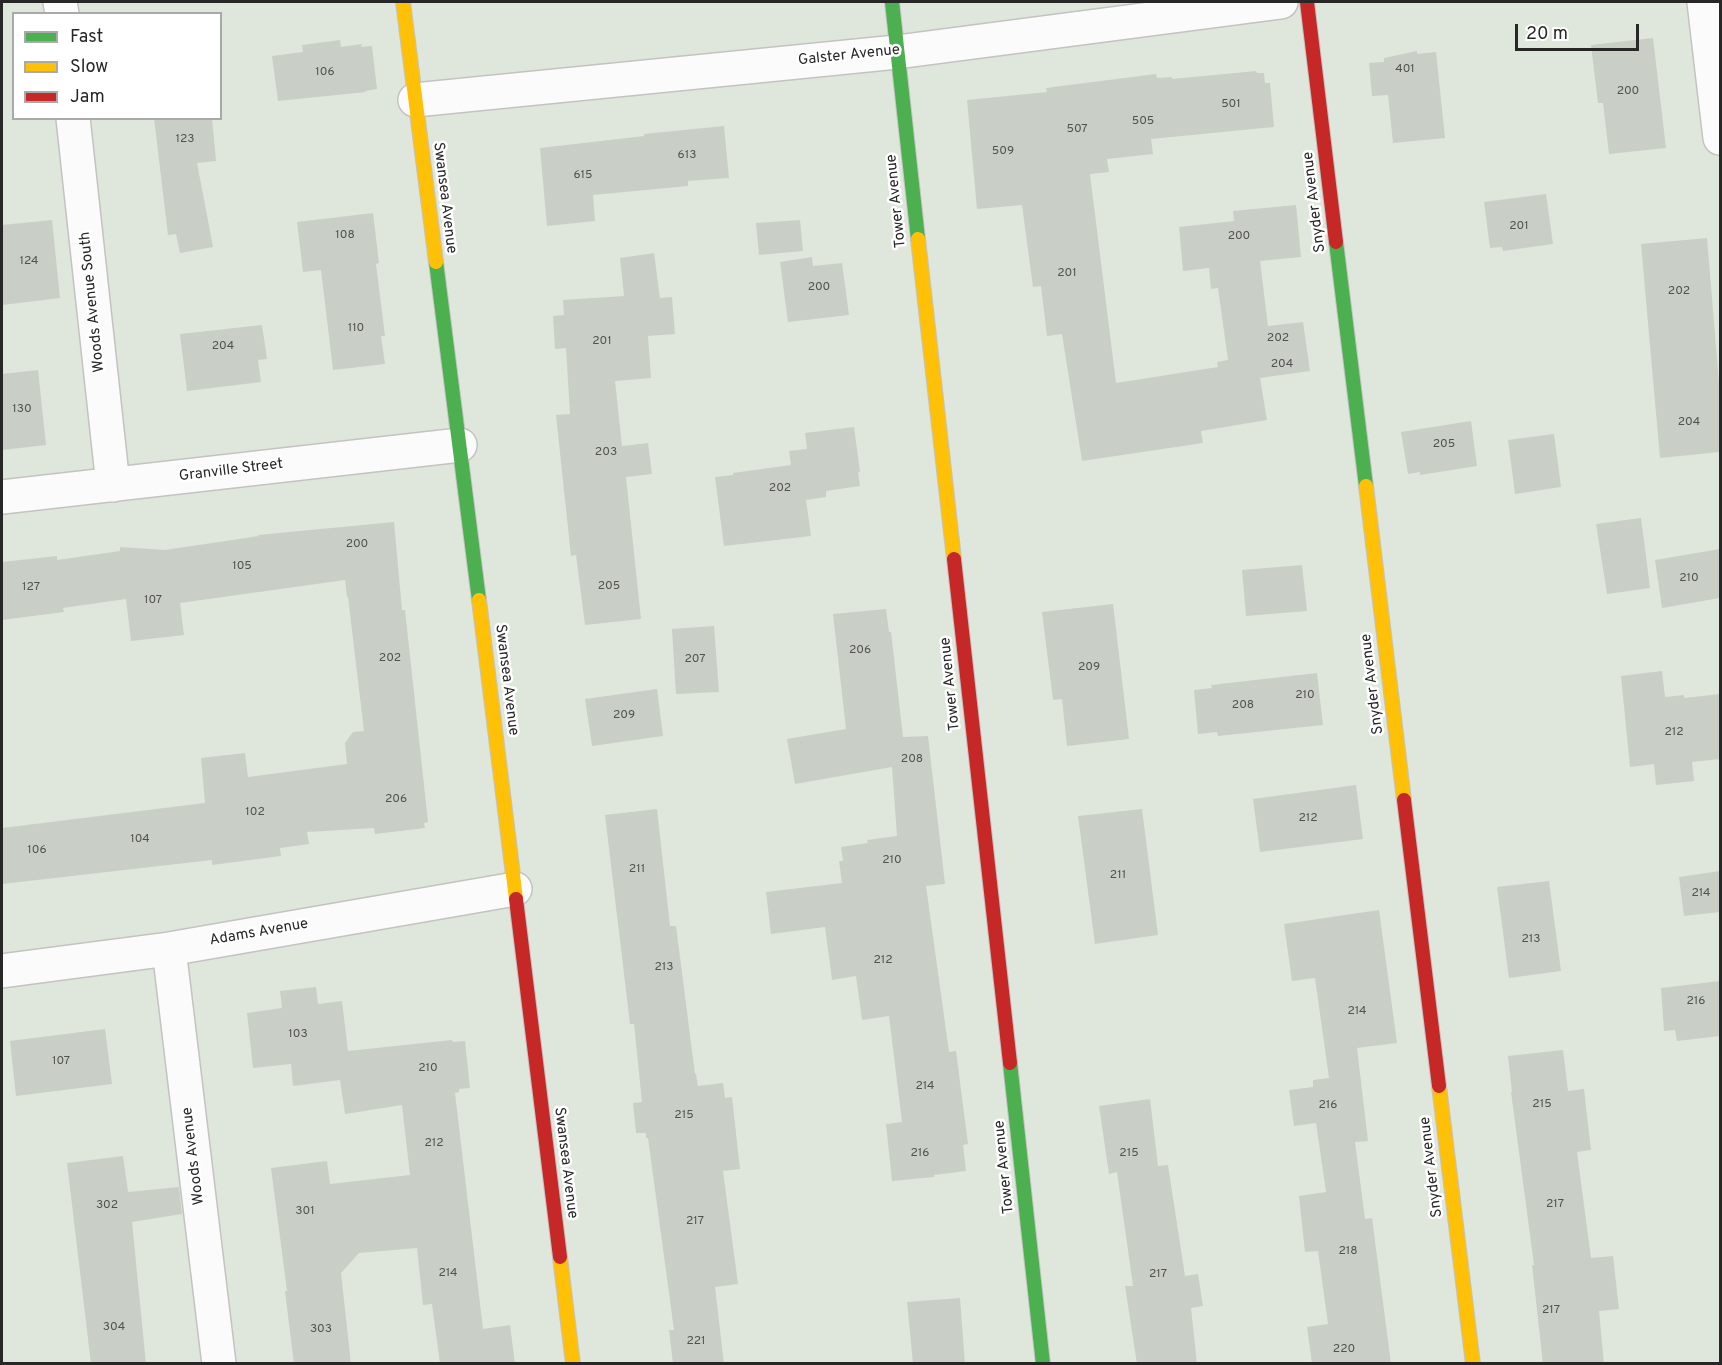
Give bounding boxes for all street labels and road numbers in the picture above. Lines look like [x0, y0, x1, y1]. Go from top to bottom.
street label: Galster Avenue [797, 42, 901, 70]
street label: Swansea Avenue [428, 141, 460, 255]
street label: Snyder Avenue [1300, 151, 1330, 253]
street label: Tower Avenue [883, 153, 911, 249]
street label: Woods Avenue South [77, 231, 109, 373]
street label: Granville Street [178, 456, 284, 486]
street label: Swansea Avenue [490, 623, 522, 737]
street label: Snyder Avenue [1358, 633, 1388, 735]
street label: Tower Avenue [937, 636, 965, 732]
street label: Adams Avenue [208, 915, 310, 951]
street label: Woods Avenue [179, 1106, 209, 1206]
street label: Swansea Avenue [549, 1106, 581, 1220]
street label: Snyder Avenue [1417, 1116, 1447, 1218]
street label: Tower Avenue [991, 1119, 1019, 1215]

